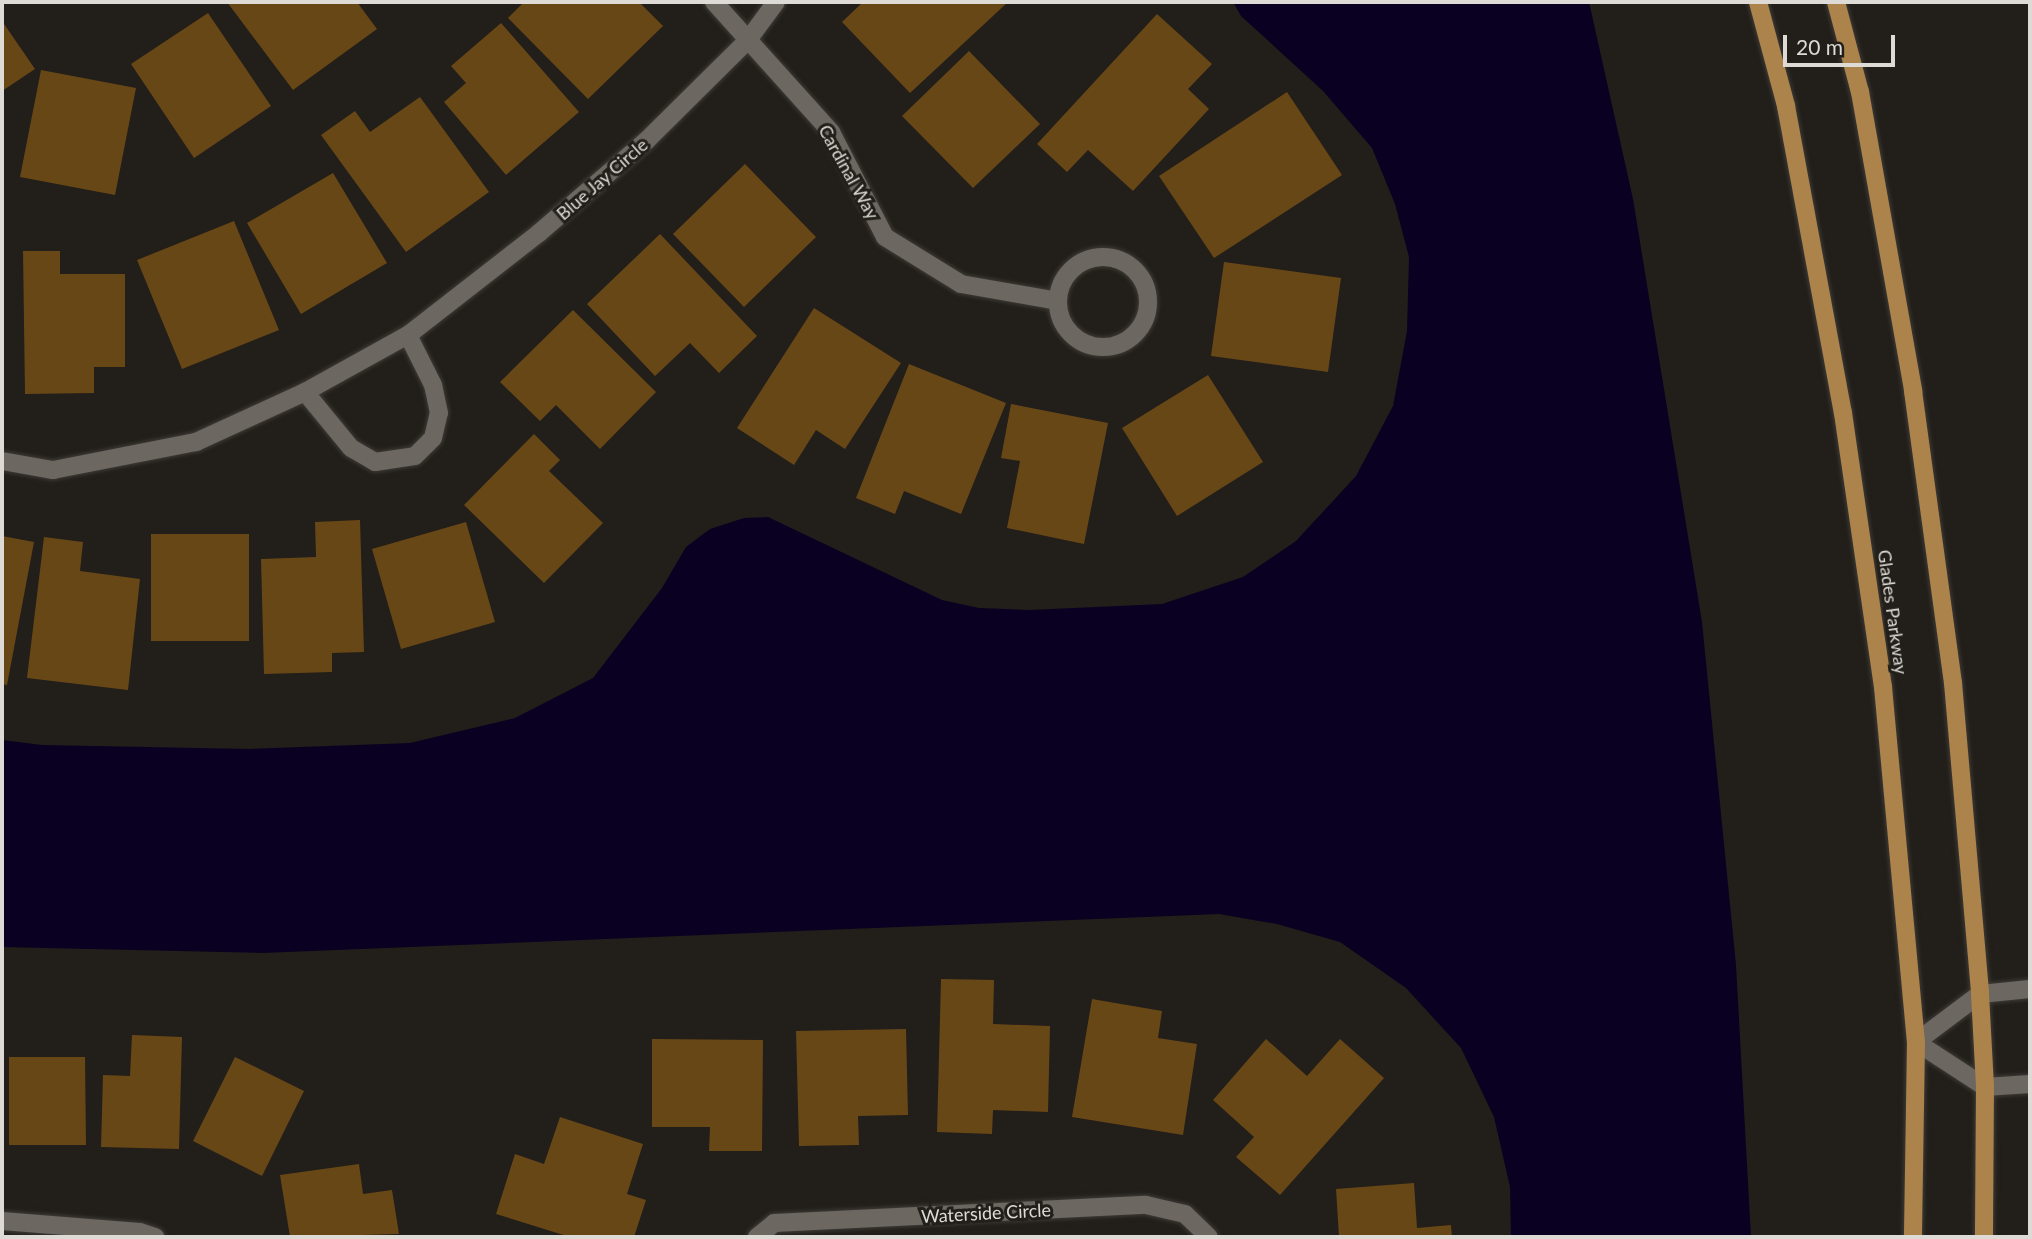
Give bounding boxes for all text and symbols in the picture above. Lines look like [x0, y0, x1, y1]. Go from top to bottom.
scale bar [1787, 21, 1899, 65]
text: 20 m [1796, 34, 1843, 59]
street label: Cardinal Way [814, 121, 884, 223]
street label: Blue Jay Circle [552, 133, 652, 225]
street label: Glades Parkway [1874, 548, 1912, 676]
street label: Waterside Circle [921, 1199, 1051, 1227]

